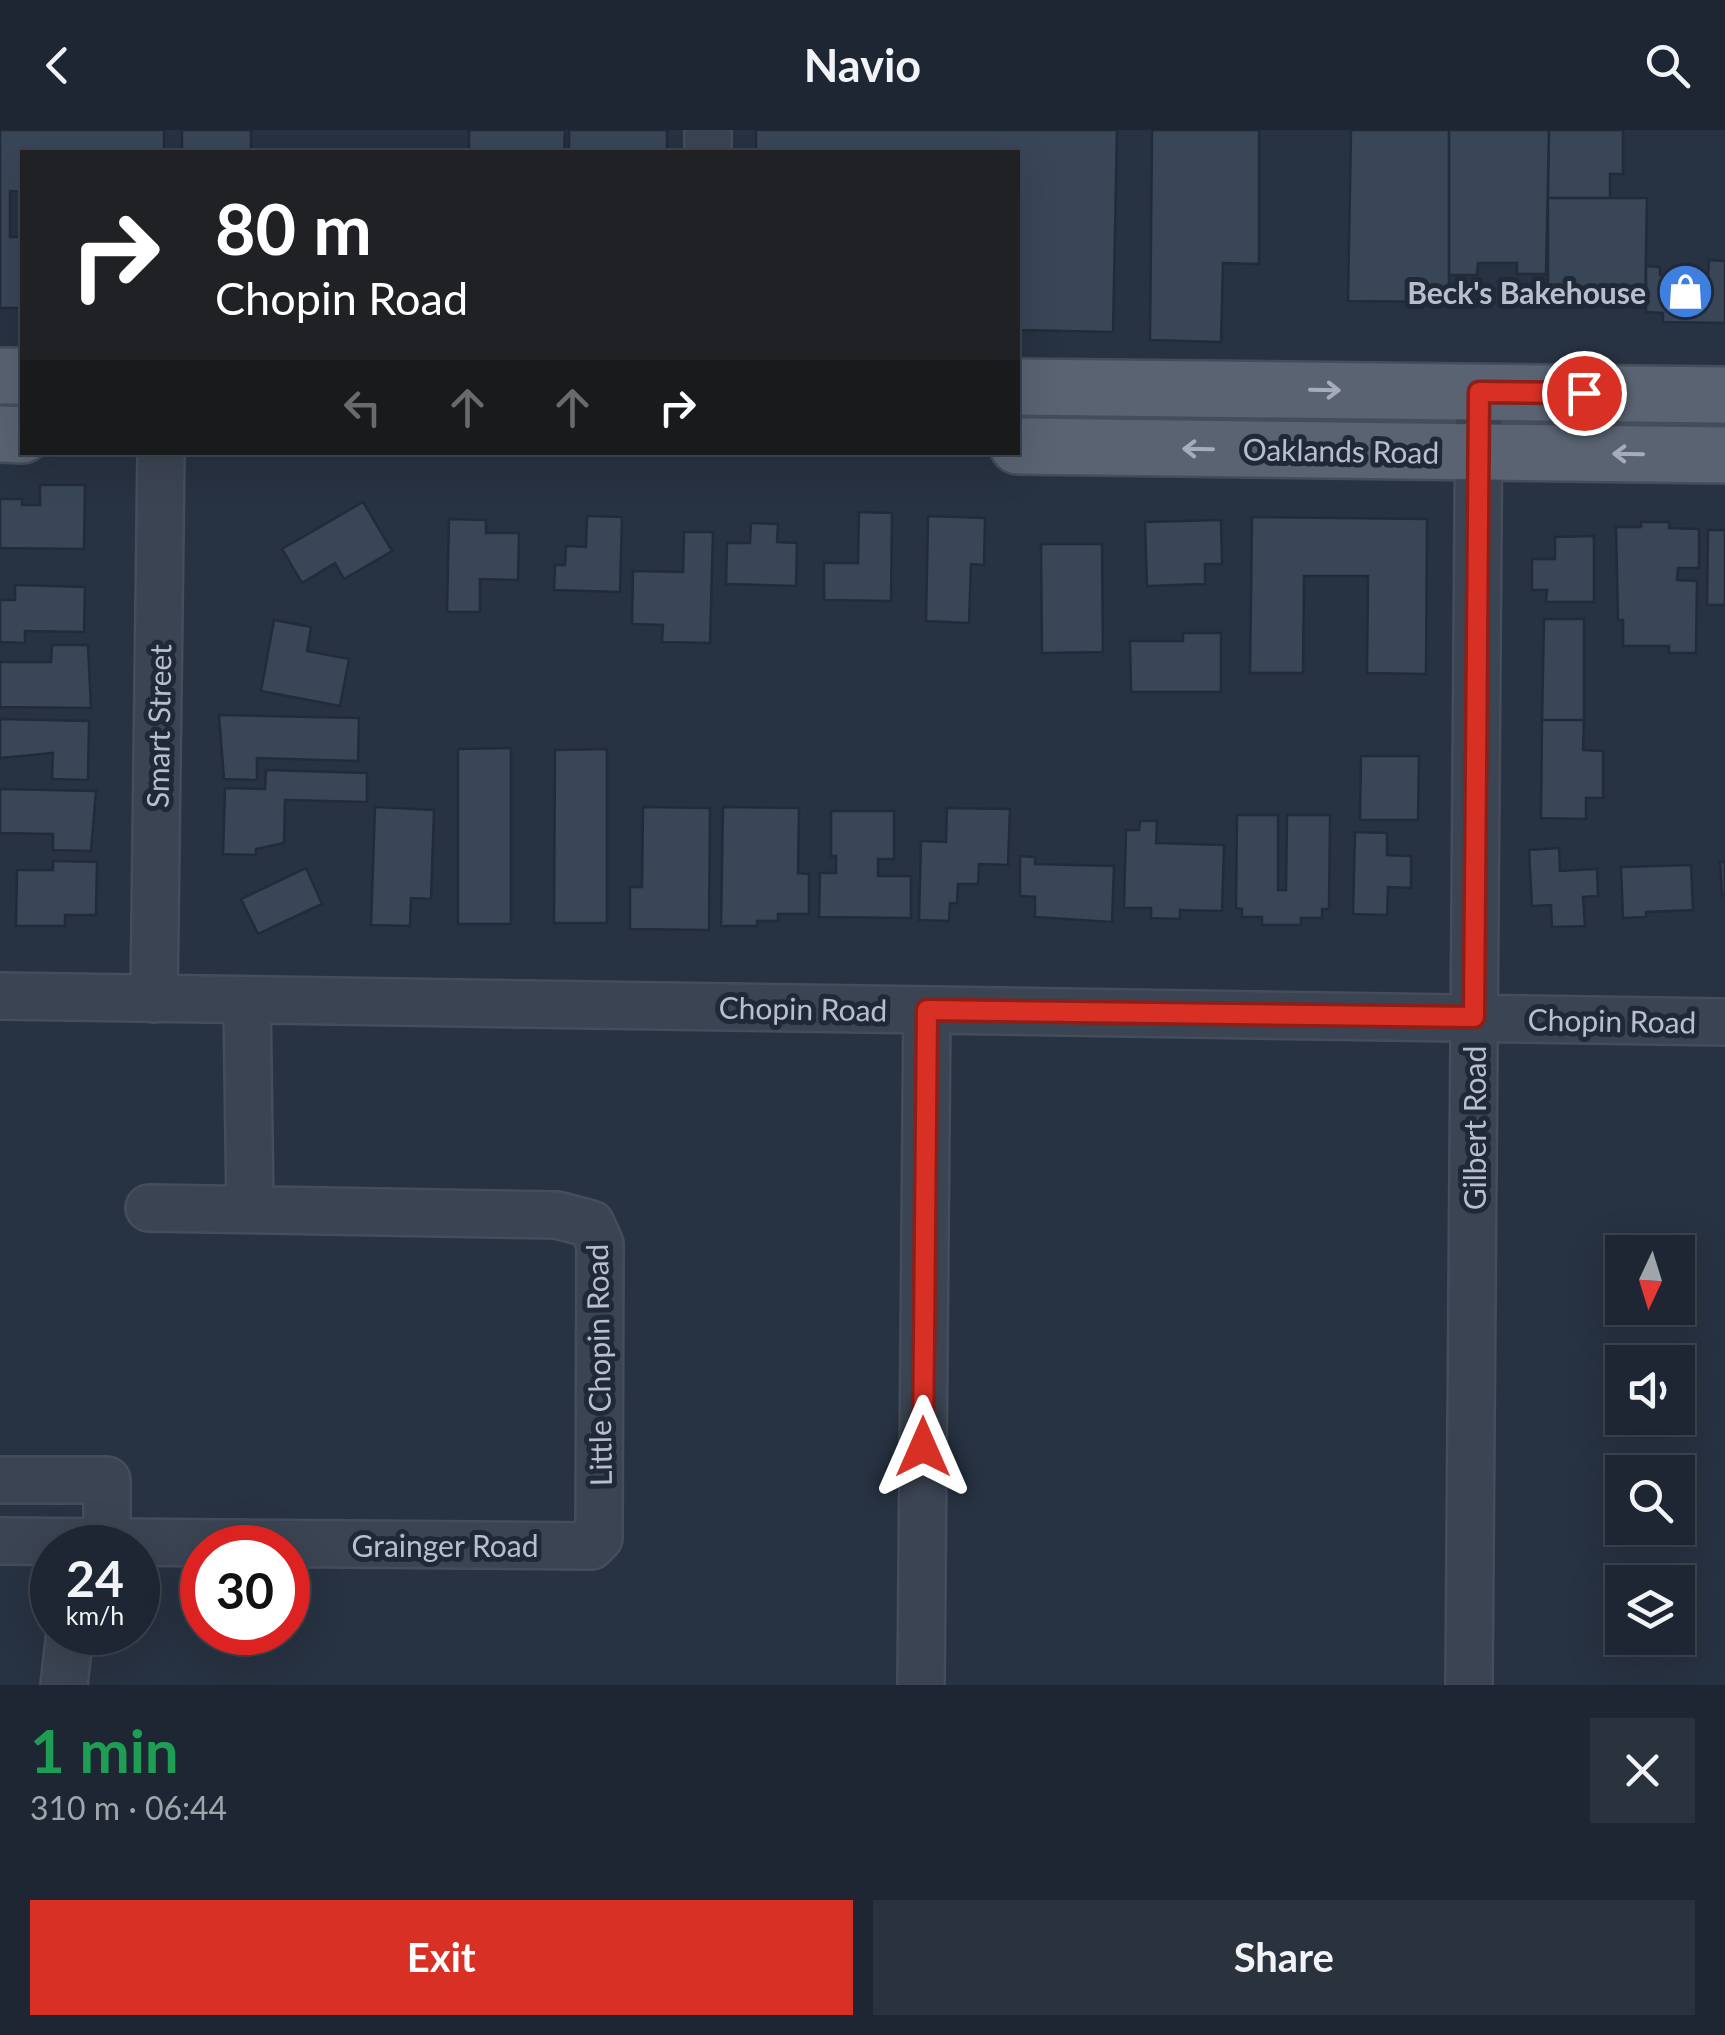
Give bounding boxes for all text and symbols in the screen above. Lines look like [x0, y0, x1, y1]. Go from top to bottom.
icon: back [30, 38, 85, 93]
text: Navio [804, 38, 921, 92]
icon: search [1640, 38, 1695, 93]
text: 80 m [215, 186, 372, 270]
icon: right [50, 190, 180, 320]
shop icon: Beck's Bakehouse [1655, 262, 1715, 322]
text: Chopin Road [215, 271, 468, 325]
place label: Beck's Bakehouse [1407, 274, 1646, 310]
pin [1542, 351, 1627, 436]
icon: arrive [1557, 366, 1612, 421]
icon: left [335, 380, 390, 435]
icon: ahead [440, 380, 495, 435]
icon: ahead [545, 380, 600, 435]
icon: right [650, 380, 705, 435]
one-way arrow [1308, 380, 1340, 400]
street label: Oaklands Road [1242, 430, 1440, 470]
one-way arrow [1182, 439, 1214, 458]
one-way arrow [1612, 444, 1644, 463]
street label: Smart Street [139, 644, 177, 808]
street label: Chopin Road [718, 989, 888, 1027]
street label: Chopin Road [1527, 1001, 1697, 1039]
street label: Gilbert Road [1456, 1046, 1492, 1210]
north arrow [1605, 1235, 1695, 1325]
map controls [1605, 1235, 1695, 1655]
street label: Little Chopin Road [578, 1243, 618, 1487]
button: sound [1605, 1345, 1695, 1435]
position arrow [871, 1395, 975, 1499]
button: search [1605, 1455, 1695, 1545]
speed limit sign: 30 [180, 1525, 310, 1655]
street label: Grainger Road [352, 1527, 538, 1563]
text: 24 [66, 1548, 124, 1608]
button: layers [1605, 1565, 1695, 1655]
text: km/h [66, 1600, 124, 1630]
text: 1 min [30, 1714, 179, 1786]
button: close [1590, 1718, 1695, 1823]
text: 310 m · 06:44 [30, 1788, 227, 1827]
button: Exit [30, 1900, 853, 2015]
button: Share [873, 1900, 1695, 2015]

